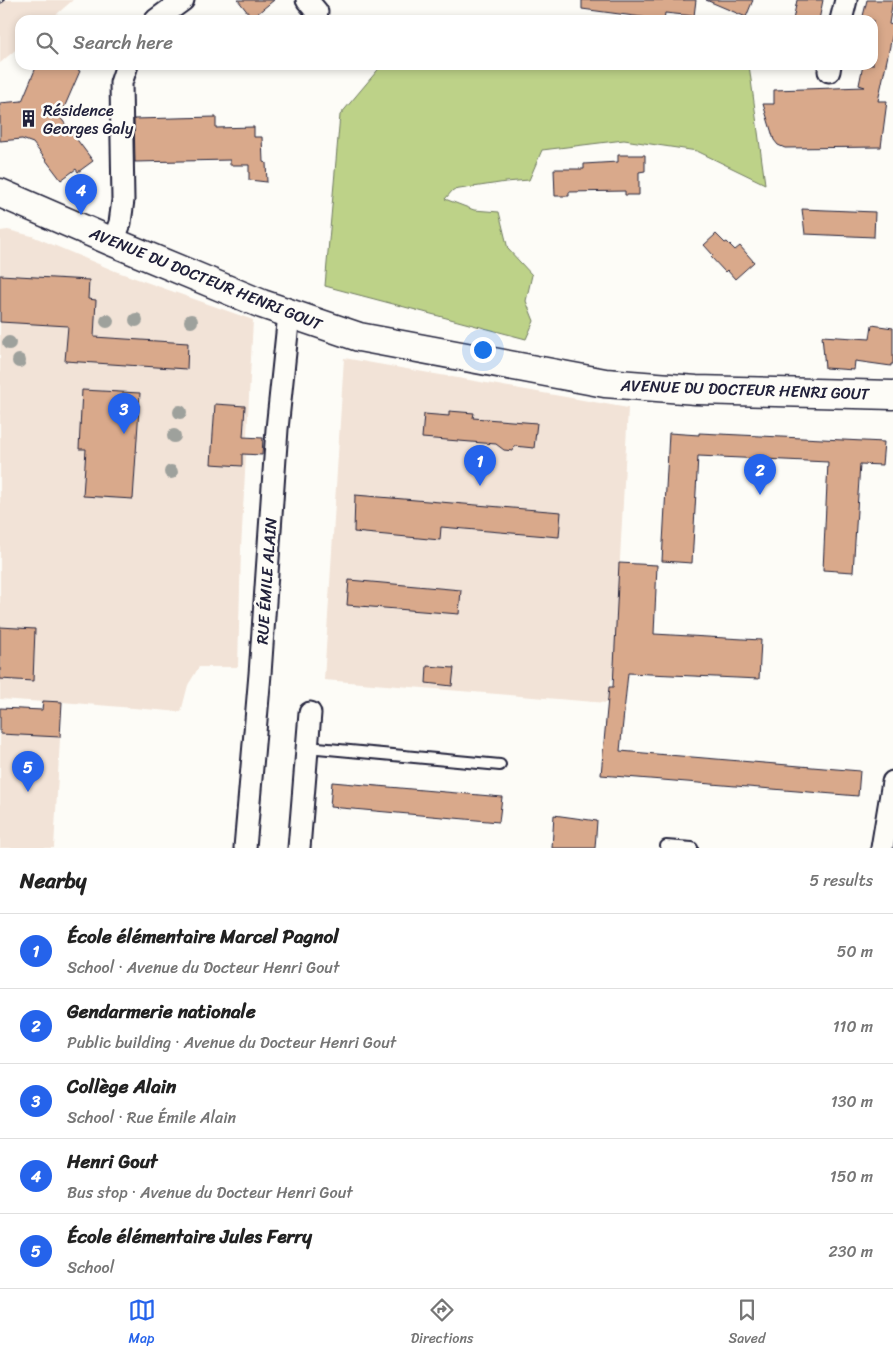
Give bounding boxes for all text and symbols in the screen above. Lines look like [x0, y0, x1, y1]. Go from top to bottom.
search box [15, 15, 878, 70]
text: Search here [73, 26, 173, 59]
icon: search [33, 29, 61, 57]
place label: Résidence Georges Galy [43, 96, 134, 143]
building icon: Résidence Georges Galy [19, 109, 39, 129]
pin: 4 [65, 174, 97, 215]
street label: AVENUE DU DOCTEUR HENRI GOUT [84, 218, 327, 339]
your location [470, 337, 496, 363]
street label: AVENUE DU DOCTEUR HENRI GOUT [619, 371, 871, 408]
pin: 3 [108, 393, 140, 434]
pin: 1 [464, 445, 496, 486]
pin: 2 [744, 454, 776, 495]
street label: RUE ÉMILE ALAIN [248, 516, 285, 645]
pin: 5 [12, 751, 44, 792]
text: Nearby [20, 862, 86, 900]
text: 5 results [809, 866, 873, 895]
text: École élémentaire Marcel Pagnol [67, 920, 339, 953]
text: 1 [33, 937, 39, 966]
text: 50 m [837, 937, 873, 966]
text: School · Avenue du Docteur Henri Gout [67, 953, 339, 982]
text: Gendarmerie nationale [67, 995, 256, 1028]
text: 2 [31, 1012, 41, 1041]
text: 110 m [833, 1012, 873, 1041]
text: Public building · Avenue du Docteur Henri Gout [67, 1028, 396, 1057]
text: Collège Alain [67, 1070, 176, 1103]
text: 3 [32, 1087, 40, 1116]
text: 130 m [831, 1087, 873, 1116]
text: School · Rue Émile Alain [67, 1103, 236, 1132]
text: Henri Gout [67, 1145, 158, 1178]
text: 4 [31, 1162, 41, 1191]
text: 150 m [830, 1162, 873, 1191]
text: Bus stop · Avenue du Docteur Henri Gout [67, 1178, 353, 1207]
text: École élémentaire Jules Ferry [67, 1220, 312, 1253]
text: 5 [31, 1237, 41, 1266]
text: 230 m [828, 1237, 873, 1266]
text: School [67, 1253, 114, 1282]
tab: Map [128, 1296, 156, 1351]
tab: Directions [411, 1296, 473, 1351]
tab: Saved [729, 1296, 765, 1351]

